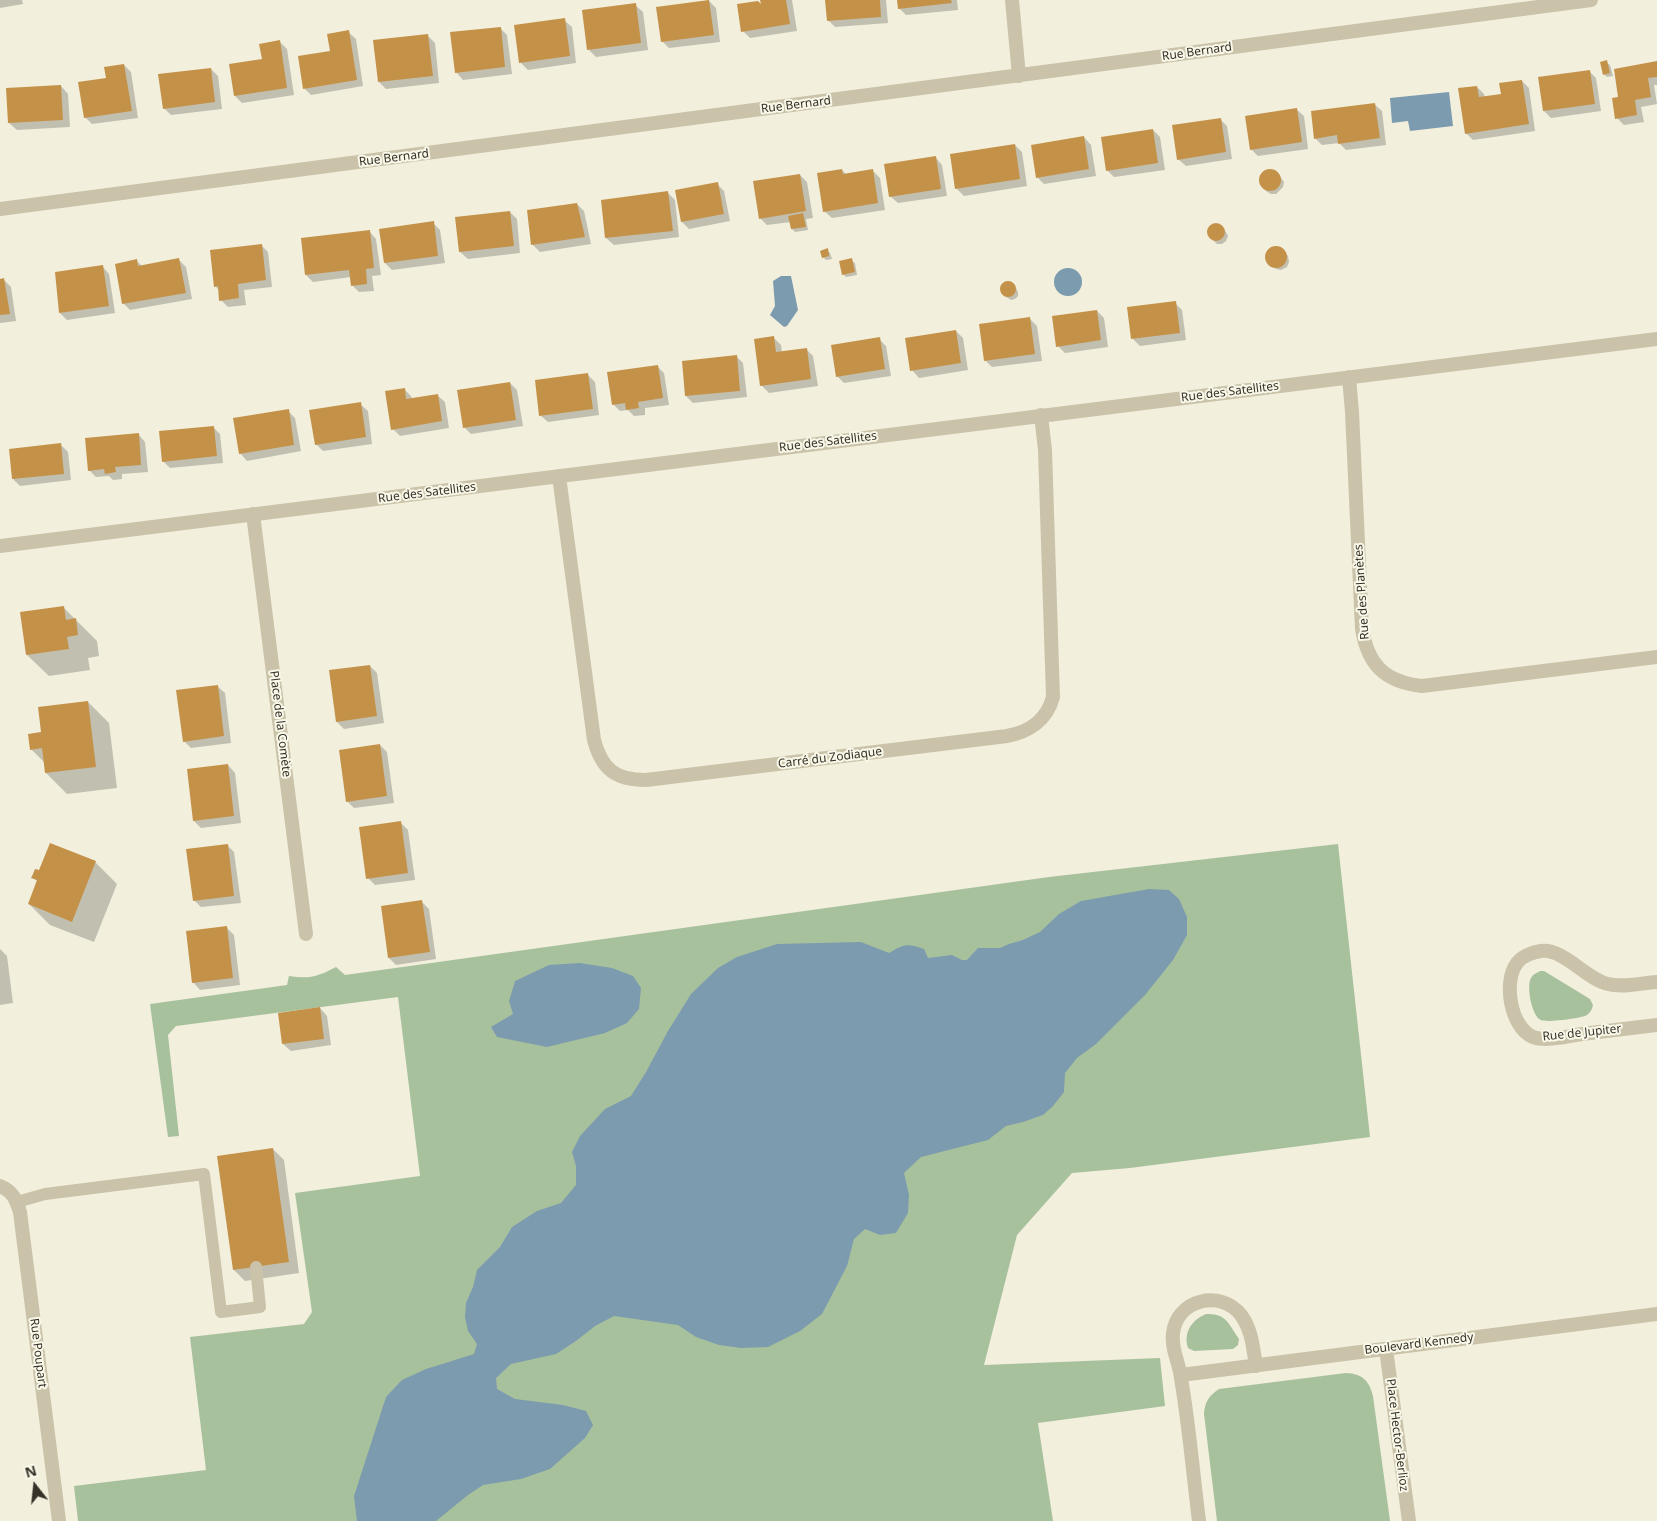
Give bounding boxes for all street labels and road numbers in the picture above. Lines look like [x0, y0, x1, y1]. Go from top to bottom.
street label: Rue Bernard [1161, 40, 1233, 64]
street label: Rue Bernard [760, 94, 832, 116]
street label: Rue Bernard [358, 147, 430, 169]
street label: Rue des Satellites [1180, 379, 1280, 405]
street label: Rue des Satellites [778, 429, 878, 455]
street label: Rue des Satellites [377, 480, 477, 506]
street label: Rue des Planètes [1351, 544, 1373, 640]
street label: Place de la Comète [266, 670, 294, 778]
street label: Carré du Zodiaque [777, 744, 883, 772]
street label: Rue de Jupiter [1542, 1022, 1622, 1044]
street label: Rue Poupart [27, 1317, 49, 1389]
street label: Boulevard Kennedy [1364, 1330, 1474, 1358]
street label: Place Hector-Berlioz [1383, 1378, 1411, 1492]

